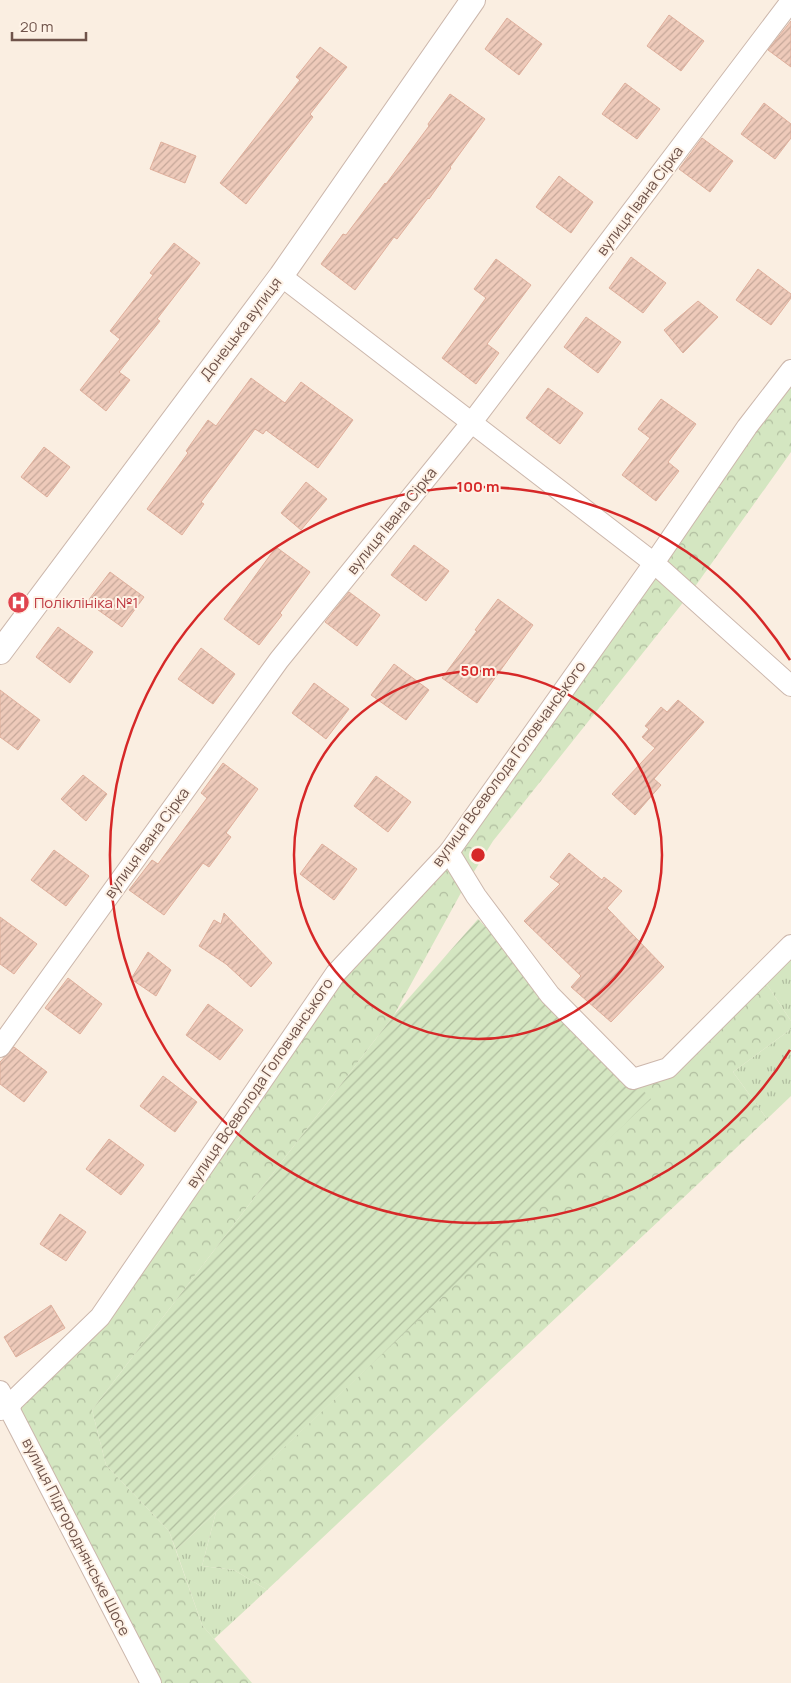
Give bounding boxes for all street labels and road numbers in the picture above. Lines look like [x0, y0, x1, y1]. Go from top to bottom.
street label: вулиця Івана Сірка [591, 142, 688, 260]
street label: Донецька вулиця [195, 273, 286, 385]
street label: вулиця Івана Сірка [342, 463, 441, 579]
street label: вулиця Всеволода Головчанського [427, 657, 590, 871]
street label: вулиця Івана Сірка [99, 783, 194, 902]
street label: вулиця Всеволода Головчанського [181, 974, 338, 1192]
street label: вулиця Підгороднянське Шосе [17, 1434, 136, 1639]

